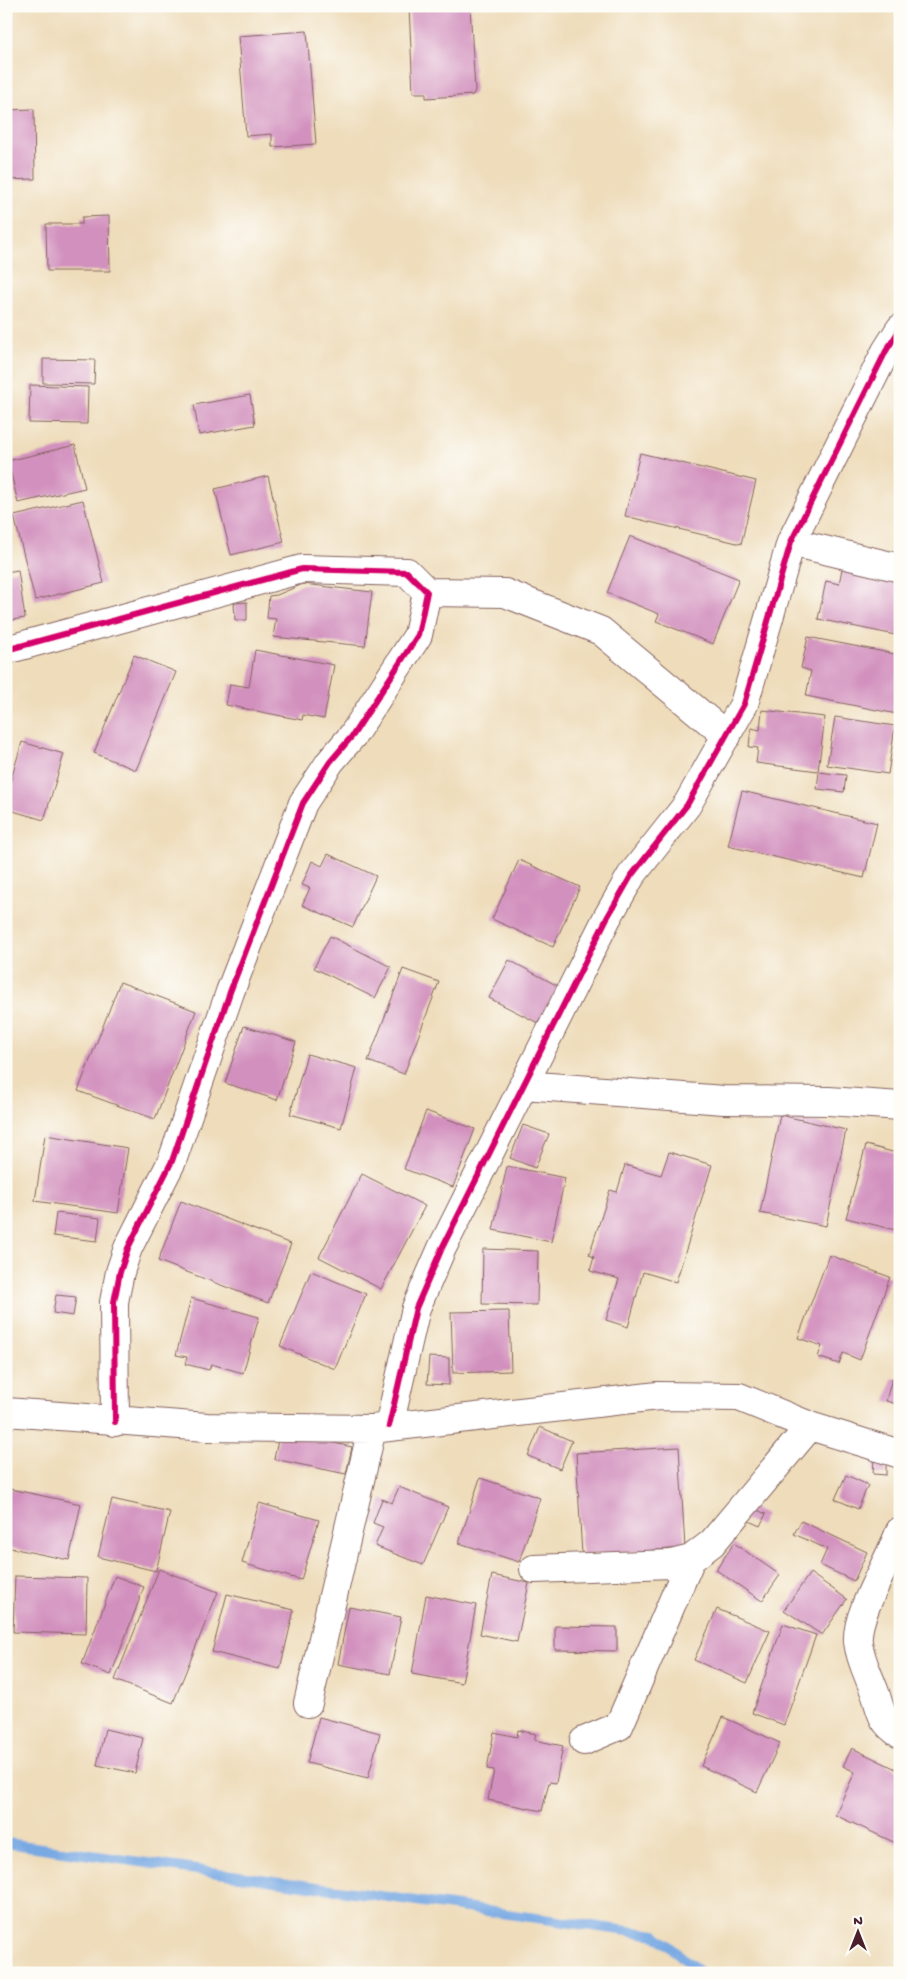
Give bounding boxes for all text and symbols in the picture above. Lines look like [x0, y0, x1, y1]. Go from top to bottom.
north arrow [834, 1906, 884, 1956]
text: N [853, 1913, 863, 1930]

